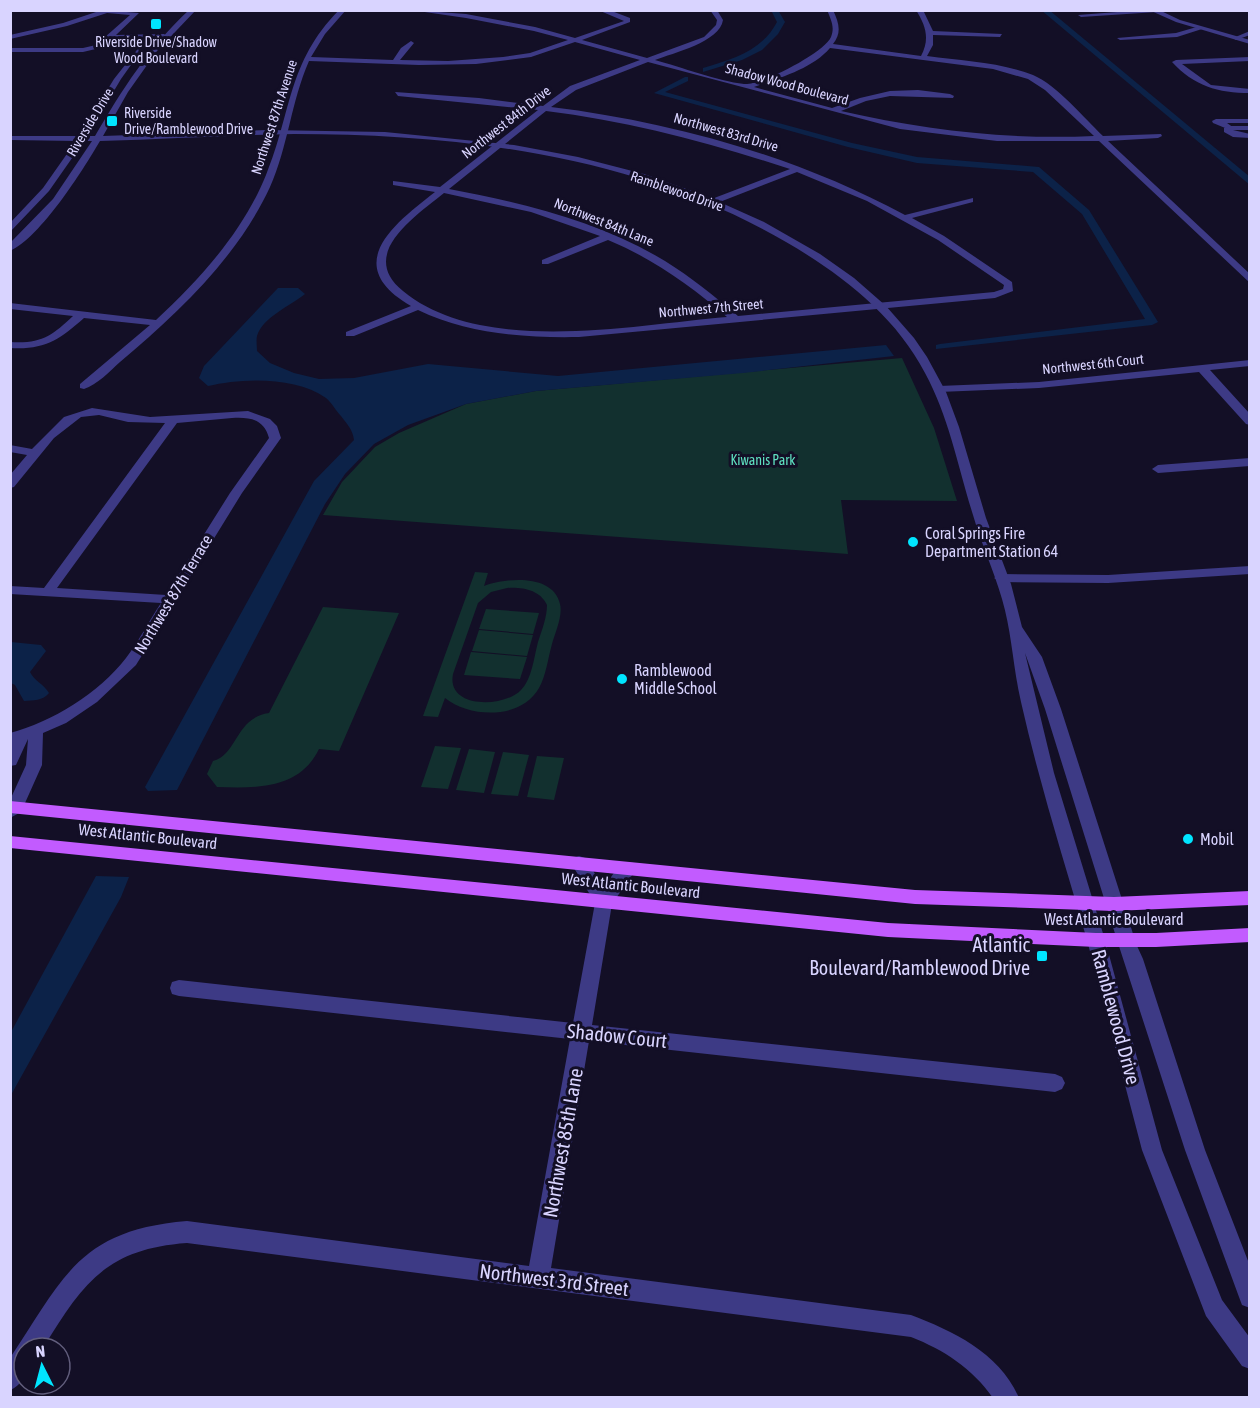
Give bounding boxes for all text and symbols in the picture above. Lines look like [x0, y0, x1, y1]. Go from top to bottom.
marker: Riverside Drive/Shadow Wood Boulevard [149, 17, 163, 31]
place label: Riverside Drive/Shadow Wood Boulevard [95, 34, 218, 66]
street label: Northwest 87th Avenue [248, 58, 300, 176]
street label: Shadow Wood Boulevard [724, 60, 850, 108]
street label: Northwest 84th Drive [458, 82, 554, 162]
street label: Riverside Drive [63, 85, 117, 159]
place label: Riverside Drive/Ramblewood Drive [124, 105, 253, 137]
street label: Northwest 83rd Drive [672, 109, 780, 155]
marker: Riverside Drive/Ramblewood Drive [105, 114, 119, 128]
street label: Ramblewood Drive [628, 168, 726, 214]
street label: Northwest 84th Lane [552, 195, 656, 249]
street label: Northwest 7th Street [658, 295, 764, 321]
street label: Northwest 6th Court [1041, 351, 1145, 377]
park label: Kiwanis Park [730, 452, 796, 468]
place label: Coral Springs Fire Department Station 64 [925, 524, 1058, 561]
street label: Northwest 87th Terrace [130, 531, 216, 657]
marker: Coral Springs Fire Department Station 64 [906, 535, 920, 549]
place label: Ramblewood Middle School [634, 661, 718, 697]
marker: Ramblewood Middle School [615, 672, 629, 686]
street label: West Atlantic Boulevard [78, 820, 218, 852]
place label: Mobil [1200, 830, 1235, 848]
marker: Mobil [1181, 832, 1195, 846]
street label: West Atlantic Boulevard [561, 869, 701, 901]
street label: West Atlantic Boulevard [1044, 910, 1184, 928]
place label: Atlantic Boulevard/Ramblewood Drive [809, 933, 1031, 979]
street label: Ramblewood Drive [1087, 947, 1146, 1087]
marker: Atlantic Boulevard/Ramblewood Drive [1035, 949, 1049, 963]
street label: Shadow Court [566, 1019, 668, 1052]
street label: Northwest 85th Lane [538, 1066, 587, 1220]
street label: Northwest 3rd Street [478, 1259, 630, 1300]
north arrow [12, 1336, 72, 1396]
text: N [35, 1342, 46, 1361]

